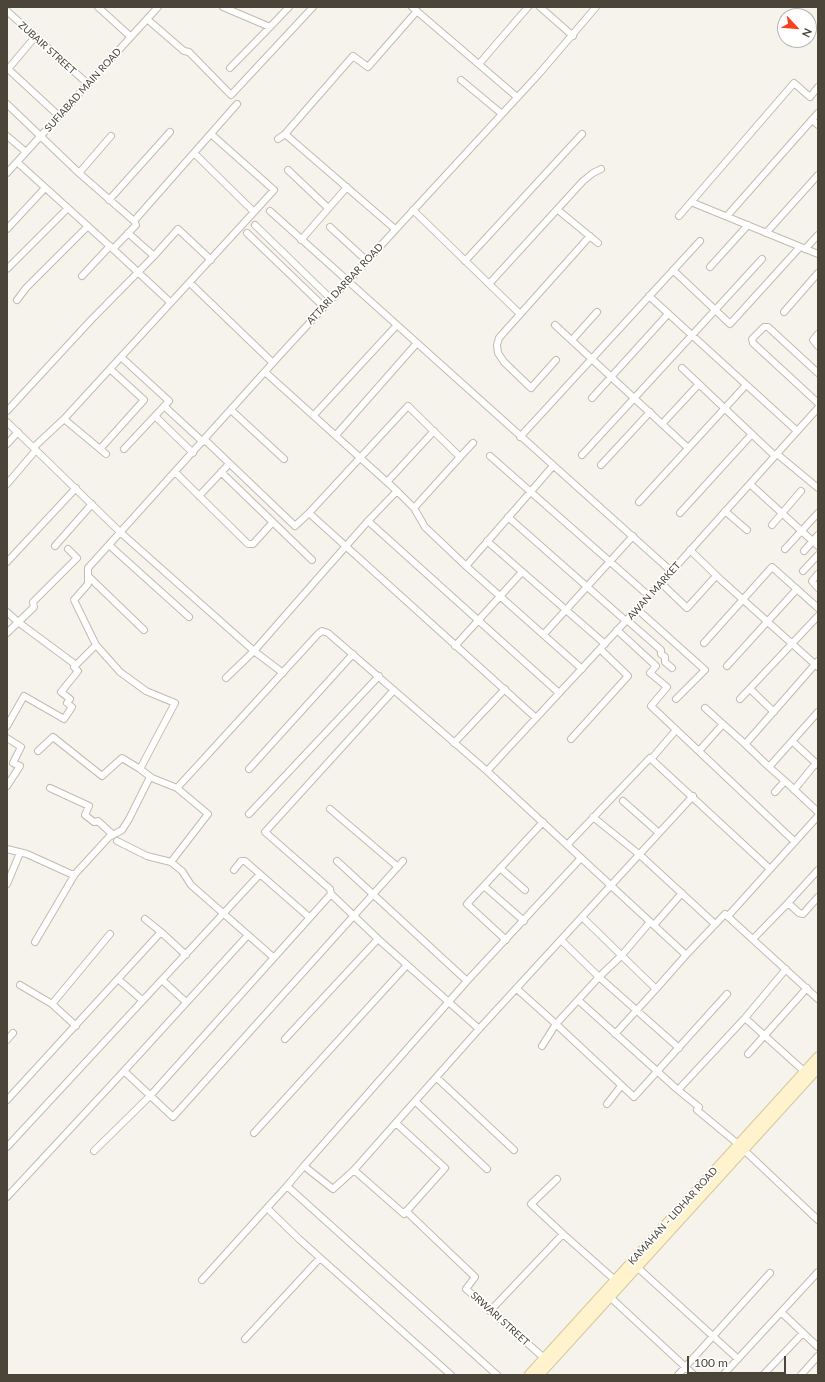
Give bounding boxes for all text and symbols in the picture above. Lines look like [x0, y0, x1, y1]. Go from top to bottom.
north arrow [777, 8, 817, 48]
street label: ZUBAIR STREET [16, 19, 78, 77]
text: N [800, 26, 815, 40]
street label: SUFIABAD MAIN ROAD [42, 46, 124, 134]
street label: ATTARI DARBAR ROAD [304, 241, 386, 327]
street label: AWAN MARKET [625, 560, 683, 622]
street label: KAMAHAN - LIDHAR ROAD [626, 1165, 720, 1267]
street label: SRWARI STREET [468, 1289, 532, 1349]
scale bar [689, 1348, 788, 1374]
text: 100 m [694, 1355, 728, 1370]

